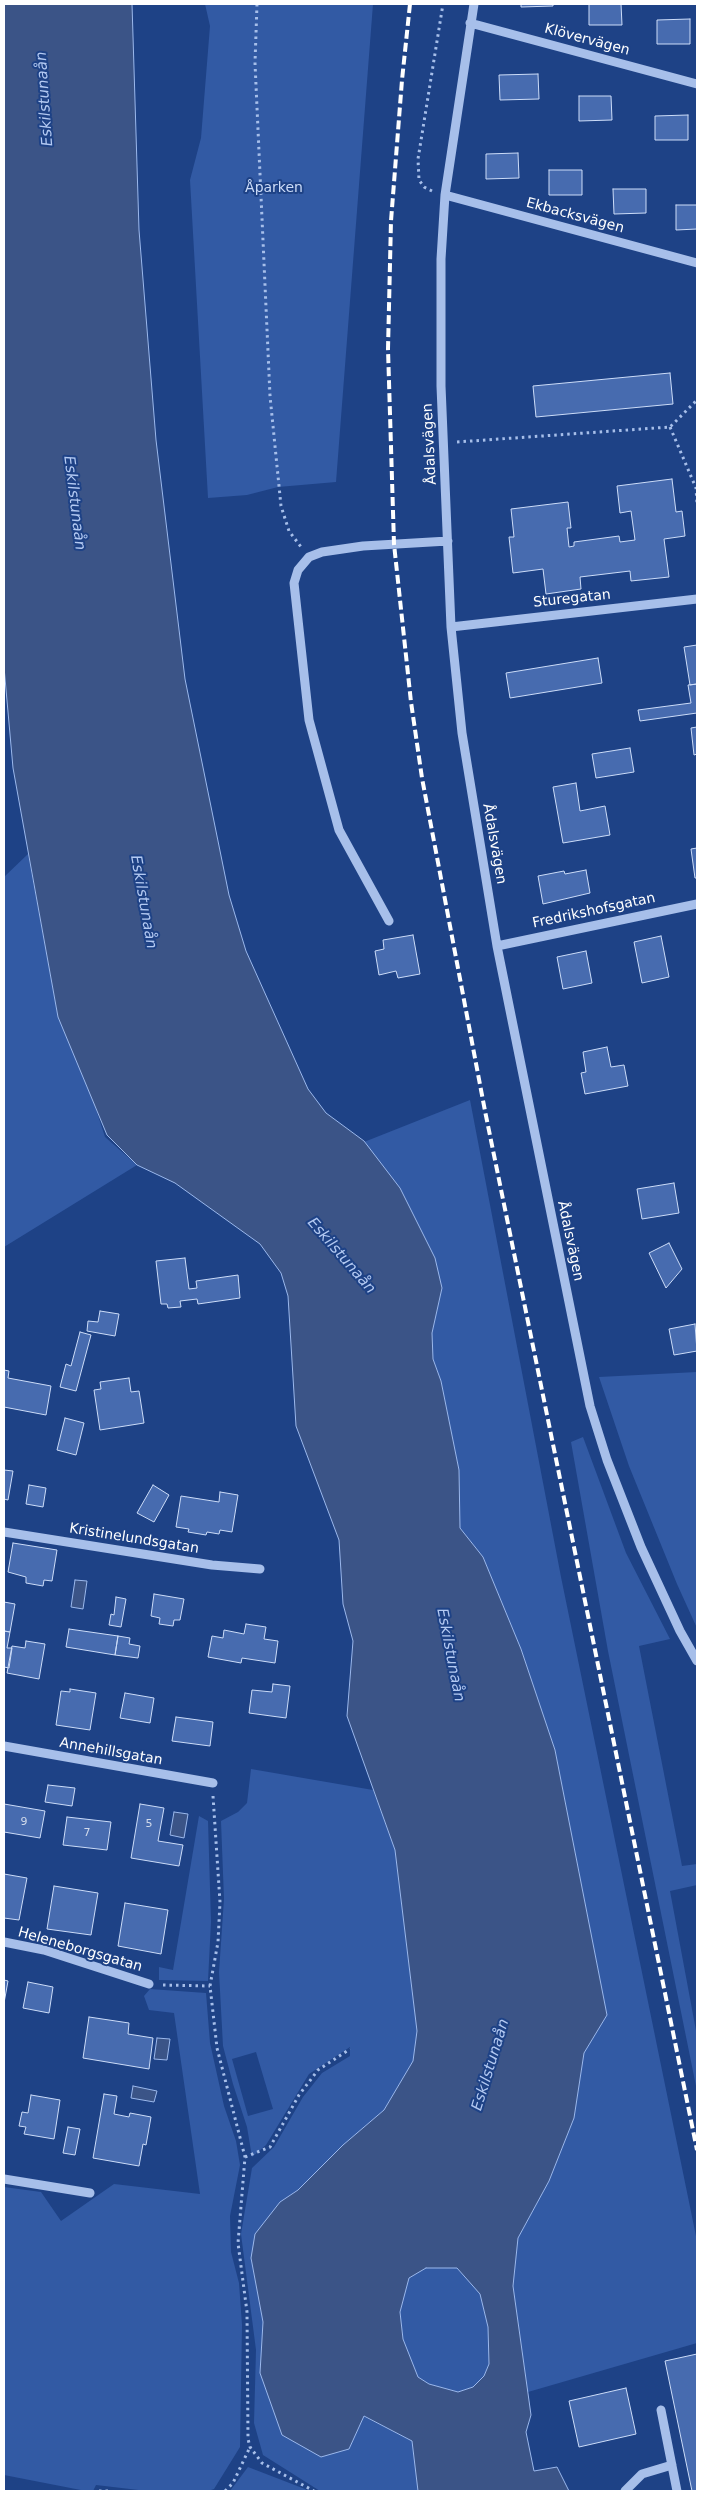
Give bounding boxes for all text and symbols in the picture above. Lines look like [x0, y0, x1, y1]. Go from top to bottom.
street label: Klövervägen [543, 21, 631, 59]
water label: Eskilstunaån [33, 51, 57, 147]
park label: Åparken [245, 180, 303, 196]
street label: Ekbacksvägen [524, 195, 626, 237]
street label: Ådalsvägen [419, 403, 441, 485]
water label: Eskilstunaån [59, 455, 89, 551]
street label: Sturegatan [532, 587, 612, 611]
street label: Ådalsvägen [479, 802, 509, 886]
water label: Eskilstunaån [126, 854, 160, 950]
street label: Fredrikshofsgatan [531, 890, 657, 932]
street label: Ådalsvägen [553, 1199, 587, 1283]
water label: Eskilstunaån [303, 1214, 379, 1298]
street label: Kristinelundsgatan [68, 1520, 200, 1558]
water label: Eskilstunaån [432, 1607, 468, 1703]
street label: Annehillsgatan [58, 1735, 164, 1769]
house number: 9 [21, 1815, 27, 1829]
house number: 5 [146, 1817, 152, 1831]
house number: 7 [84, 1826, 90, 1840]
street label: Heleneborgsgatan [16, 1924, 144, 1976]
water label: Eskilstunaån [469, 2017, 513, 2113]

